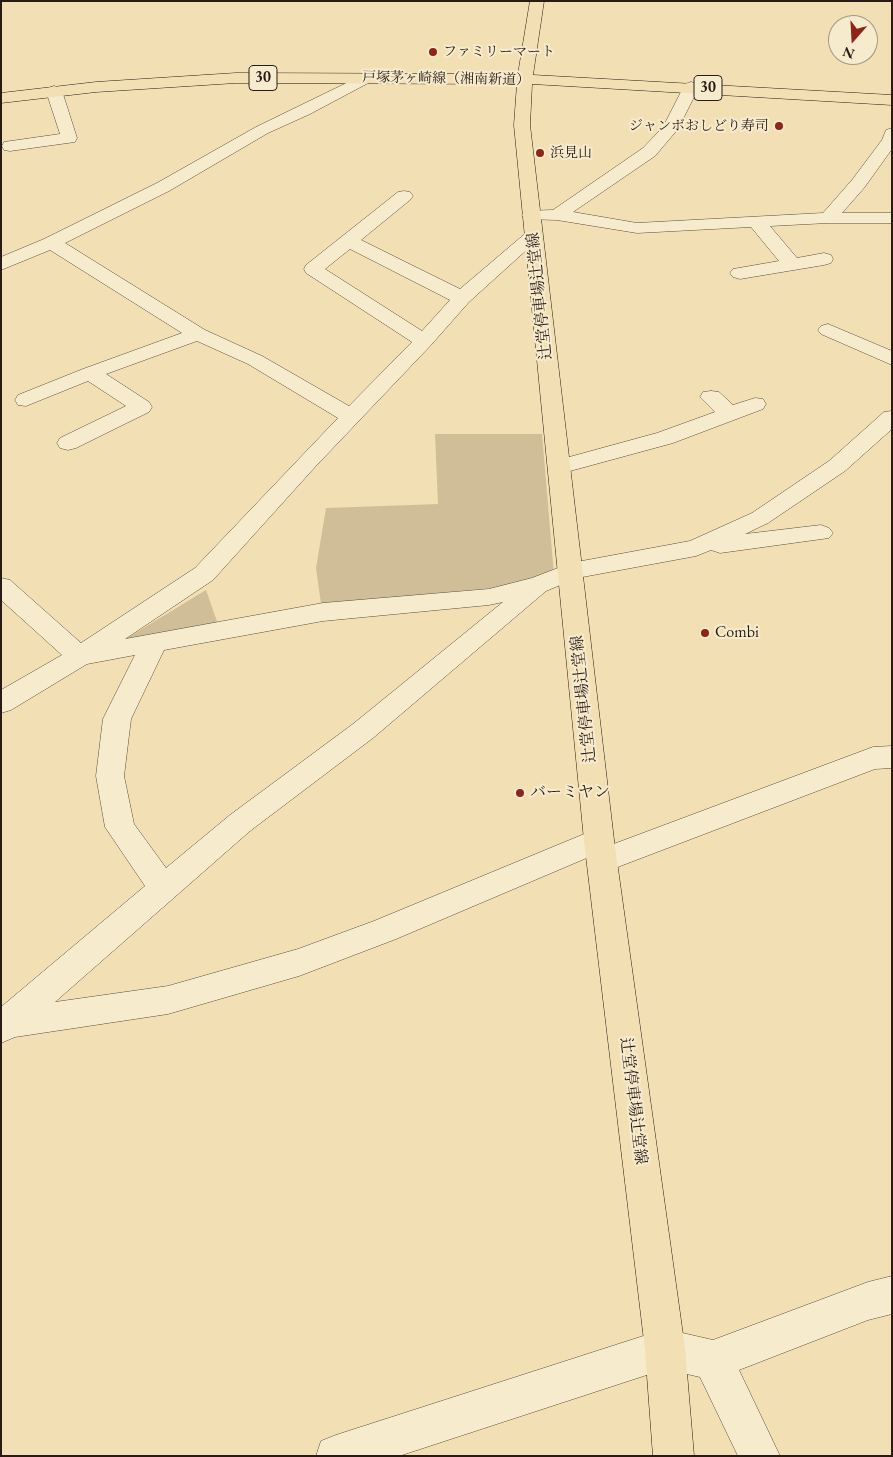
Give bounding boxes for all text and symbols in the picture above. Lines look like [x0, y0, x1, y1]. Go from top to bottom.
north arrow [828, 15, 878, 65]
text: N [840, 43, 857, 64]
place label: ファミリーマート [443, 44, 555, 60]
marker: ファミリーマート [427, 46, 439, 58]
road number: 30 [249, 66, 277, 90]
street label: 戸塚茅ヶ崎線（湘南新道） [362, 69, 530, 89]
road number: 30 [694, 76, 722, 100]
place label: ジャンボおしどり寿司 [629, 118, 769, 134]
marker: ジャンボおしどり寿司 [773, 120, 785, 132]
place label: 浜見山 [550, 145, 592, 161]
marker: 浜見山 [534, 147, 546, 159]
street label: 辻堂停車場辻堂線 [524, 231, 556, 361]
place label: Combi [715, 623, 759, 643]
marker: Combi [699, 627, 711, 639]
street label: 辻堂停車場辻堂線 [568, 634, 600, 764]
place label: バーミヤン [530, 783, 610, 803]
marker: バーミヤン [514, 787, 526, 799]
street label: 辻堂停車場辻堂線 [616, 1036, 650, 1166]

